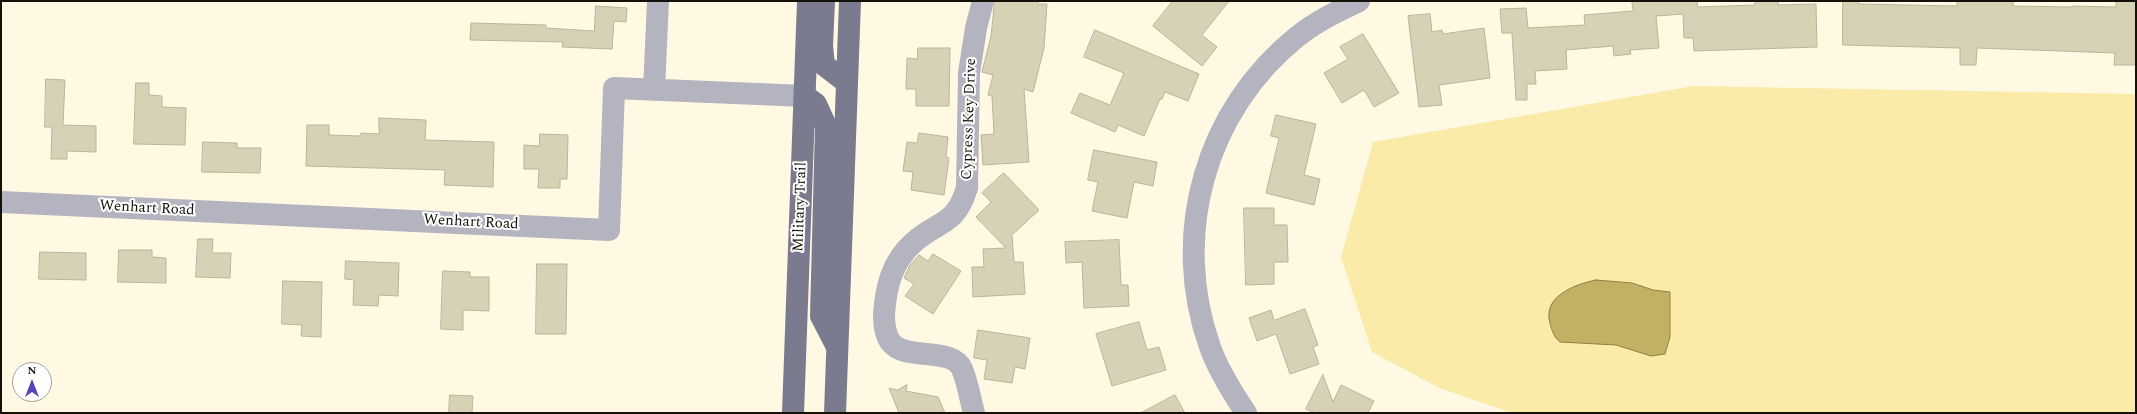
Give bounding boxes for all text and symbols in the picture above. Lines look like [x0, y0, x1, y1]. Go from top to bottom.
street label: Cypress Key Drive [959, 58, 981, 180]
street label: Military Trail [790, 162, 812, 252]
street label: Wenhart Road [99, 198, 195, 220]
street label: Wenhart Road [423, 212, 519, 234]
north arrow [12, 362, 52, 402]
text: N [28, 362, 36, 379]

